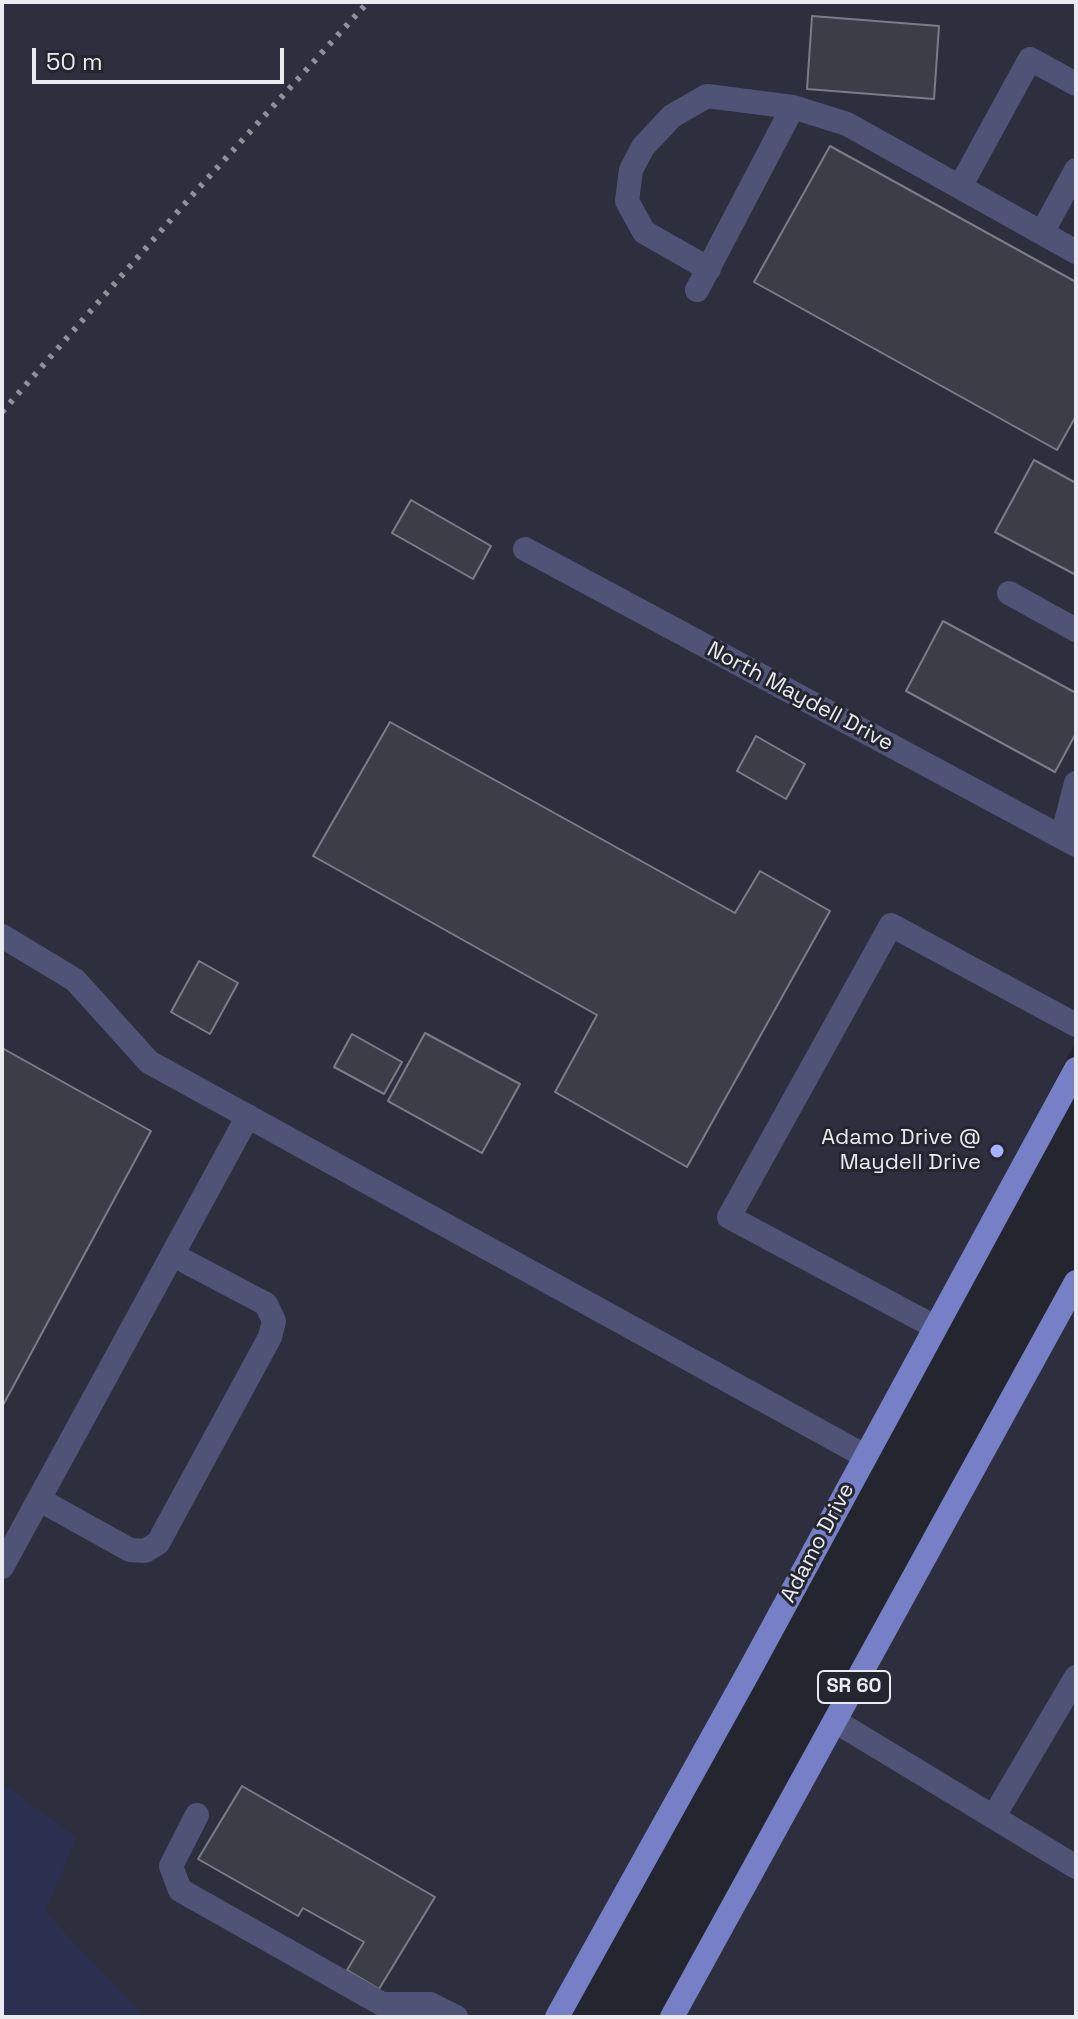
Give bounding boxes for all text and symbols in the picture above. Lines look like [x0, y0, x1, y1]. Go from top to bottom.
scale bar [36, 32, 288, 82]
text: 50 m [46, 46, 103, 77]
street label: North Maydell Drive [702, 637, 898, 757]
place label: Adamo Drive @ Maydell Drive [821, 1125, 981, 1176]
marker: Adamo Drive @ Maydell Drive [988, 1142, 1006, 1160]
street label: Adamo Drive [775, 1479, 861, 1607]
road number: SR 60 [818, 1671, 890, 1703]

